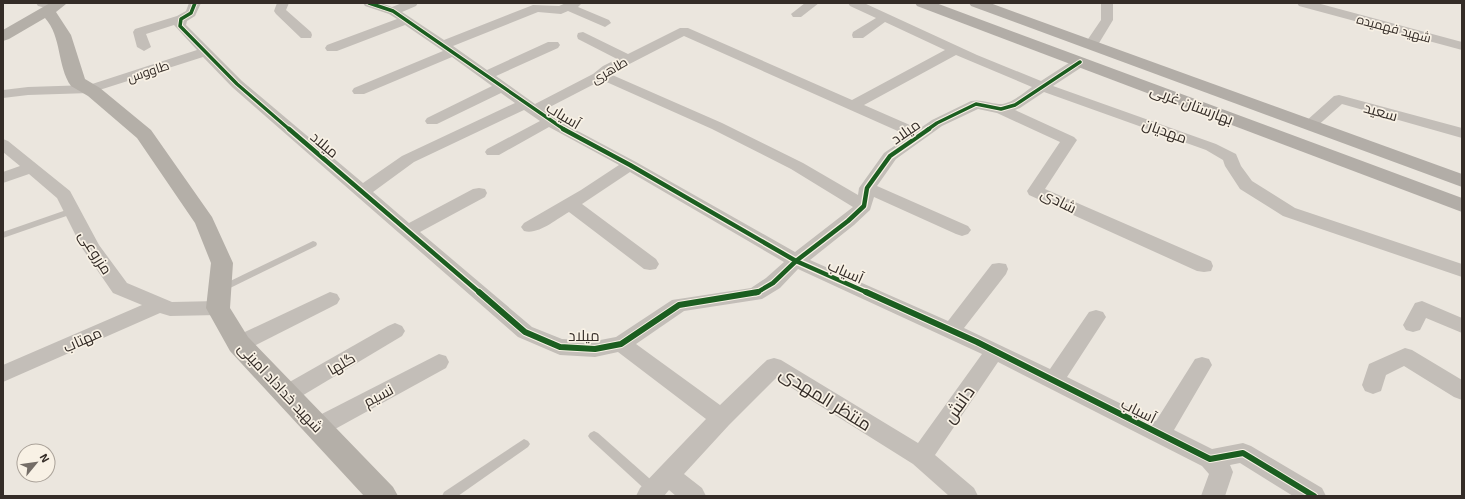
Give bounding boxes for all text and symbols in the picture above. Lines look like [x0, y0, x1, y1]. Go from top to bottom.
street label: شهید فهمیده [1355, 10, 1433, 46]
street label: طاهری [588, 53, 630, 87]
street label: طاووس [125, 57, 171, 85]
street label: بهارستان غربی [1147, 80, 1236, 130]
street label: آسیاب [543, 98, 585, 132]
street label: سعید [1362, 98, 1400, 124]
street label: مهدیان [1140, 114, 1190, 148]
street label: میلاد [887, 115, 923, 147]
street label: میلاد [307, 127, 343, 161]
street label: شادی [1037, 183, 1080, 218]
street label: مزروعی [74, 227, 116, 278]
street label: آسیاب [825, 255, 867, 287]
street label: مهتاب [60, 323, 105, 357]
street label: میلاد [568, 326, 600, 344]
street label: شهید خداداد امینی [233, 338, 327, 437]
street label: گلها [324, 348, 359, 380]
street label: منتظر المهدی [775, 361, 876, 436]
street label: نسیم [360, 380, 397, 412]
street label: دانش [937, 381, 980, 428]
street label: آسیاب [1118, 394, 1160, 426]
north arrow [16, 443, 56, 483]
text: N [38, 451, 53, 465]

